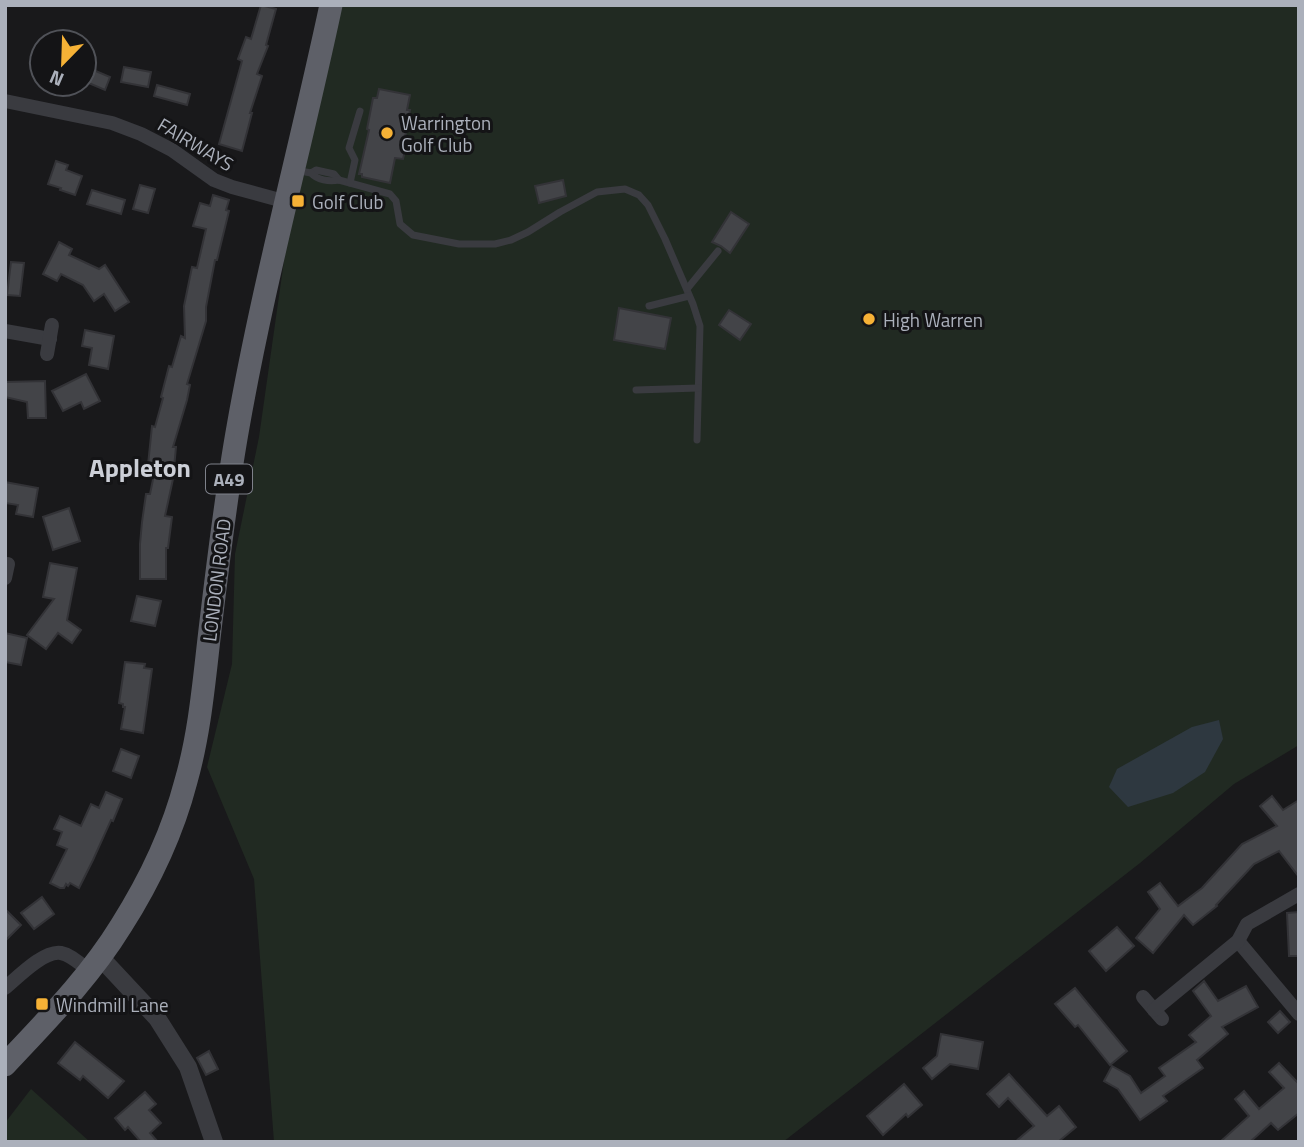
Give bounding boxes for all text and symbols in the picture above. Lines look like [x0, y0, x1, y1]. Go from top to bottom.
north arrow [28, 28, 98, 98]
text: N [44, 63, 68, 95]
place label: Warrington Golf Club [401, 108, 491, 159]
street label: FAIRWAYS [153, 110, 239, 178]
marker: Warrington Golf Club [379, 125, 395, 141]
place label: Golf Club [312, 187, 383, 216]
marker: Golf Club [290, 193, 306, 209]
place label: High Warren [883, 305, 983, 334]
marker: High Warren [861, 311, 877, 327]
district label: Appleton [89, 448, 191, 487]
road number: A49 [206, 464, 252, 494]
street label: LONDON ROAD [194, 517, 238, 643]
place label: Windmill Lane [56, 990, 169, 1019]
marker: Windmill Lane [34, 996, 50, 1012]

